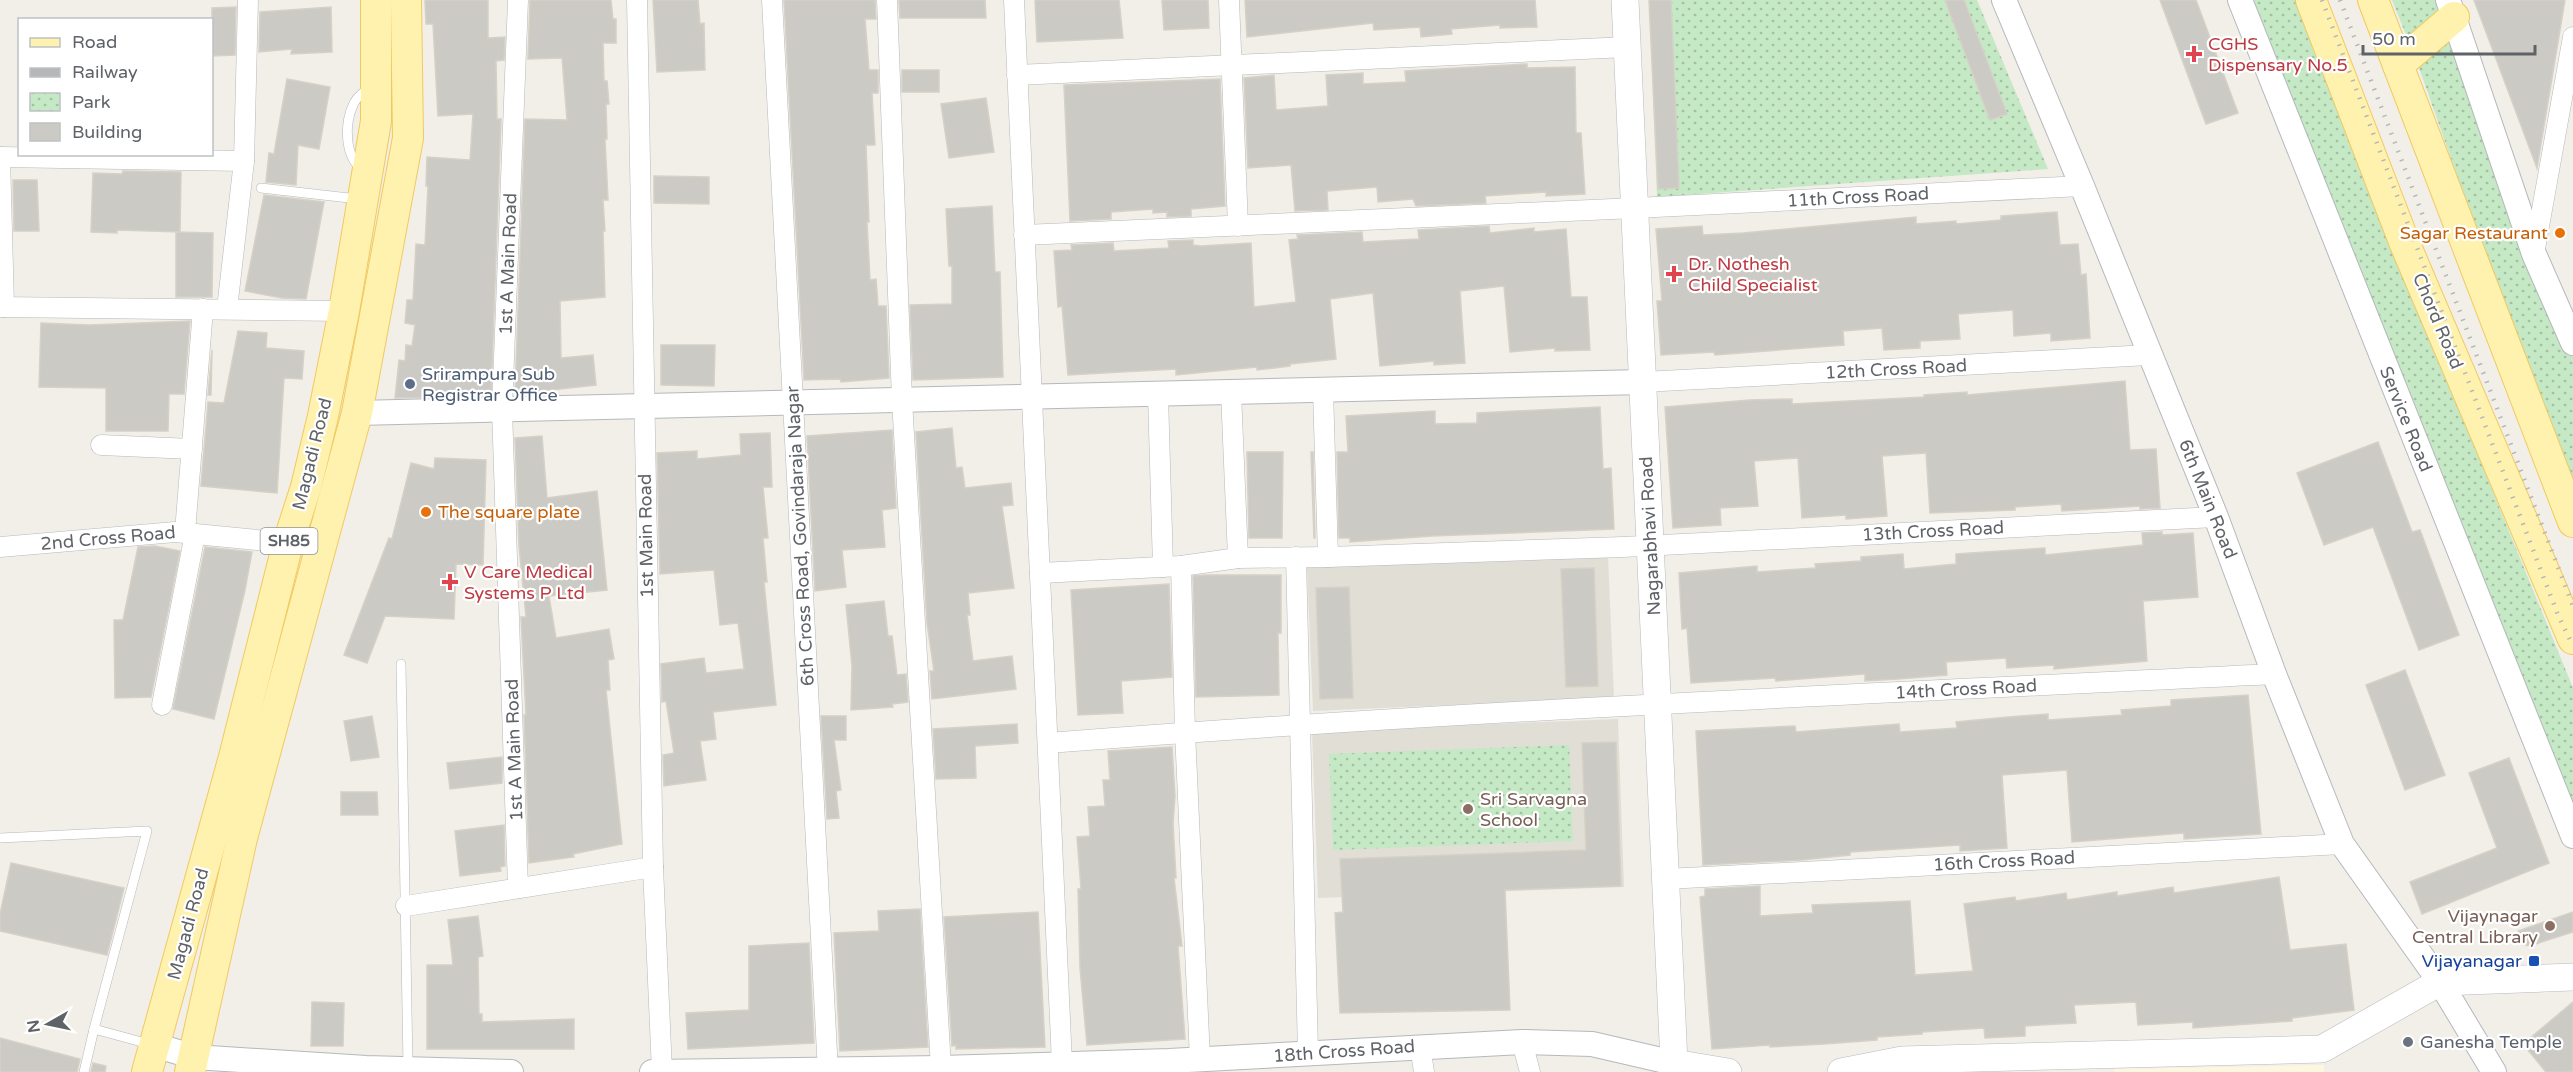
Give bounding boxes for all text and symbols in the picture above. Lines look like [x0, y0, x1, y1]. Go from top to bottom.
legend [18, 18, 213, 156]
scale bar [2363, 18, 2536, 56]
text: 50 m [2372, 28, 2416, 50]
text: Road [72, 31, 117, 53]
place label: CGHS Dispensary No.5 [2208, 33, 2348, 76]
marker: CGHS Dispensary No.5 [2185, 45, 2203, 63]
text: Railway [72, 61, 138, 83]
text: Park [72, 91, 111, 113]
text: Building [72, 121, 142, 143]
street label: 11th Cross Road [1786, 182, 1930, 212]
street label: 1st A Main Road [495, 192, 521, 336]
place label: Sagar Restaurant [2400, 222, 2548, 244]
marker: Sagar Restaurant [2553, 226, 2567, 240]
place label: Dr. Nothesh Child Specialist [1688, 253, 1818, 296]
marker: Dr. Nothesh Child Specialist [1665, 265, 1683, 283]
street label: Chord Road [2408, 270, 2468, 372]
street label: 12th Cross Road [1824, 354, 1968, 384]
place label: Srirampura Sub Registrar Office [422, 363, 558, 406]
street label: Service Road [2375, 363, 2437, 475]
marker: Srirampura Sub Registrar Office [403, 377, 417, 391]
street label: 6th Cross Road, Govindaraja Nagar [781, 385, 819, 687]
street label: Magadi Road [287, 396, 337, 512]
street label: 6th Main Road [2174, 436, 2242, 562]
street label: Nagarabhavi Road [1635, 456, 1665, 616]
street label: 1st Main Road [634, 474, 658, 598]
place label: The square plate [438, 501, 580, 523]
marker: The square plate [419, 505, 433, 519]
street label: 13th Cross Road [1861, 516, 2005, 546]
street label: 2nd Cross Road [40, 521, 176, 555]
road number: SH85 [260, 528, 318, 554]
place label: V Care Medical Systems P Ltd [464, 561, 593, 604]
marker: V Care Medical Systems P Ltd [441, 573, 459, 591]
street label: 14th Cross Road [1894, 674, 2038, 704]
street label: 1st A Main Road [501, 678, 527, 822]
place label: Sri Sarvagna School [1480, 788, 1587, 831]
marker: Sri Sarvagna School [1461, 802, 1475, 816]
street label: 16th Cross Road [1932, 846, 2076, 876]
street label: Magadi Road [163, 866, 213, 982]
place label: Vijaynagar Central Library [2412, 905, 2538, 948]
marker: Vijaynagar Central Library [2543, 919, 2557, 933]
place label: Vijayanagar [2422, 950, 2522, 972]
marker: Vijayanagar [2527, 954, 2541, 968]
north arrow [18, 994, 78, 1054]
text: N [23, 1018, 45, 1034]
place label: Ganesha Temple [2420, 1031, 2562, 1053]
street label: 18th Cross Road [1272, 1035, 1416, 1067]
marker: Ganesha Temple [2401, 1035, 2415, 1049]

